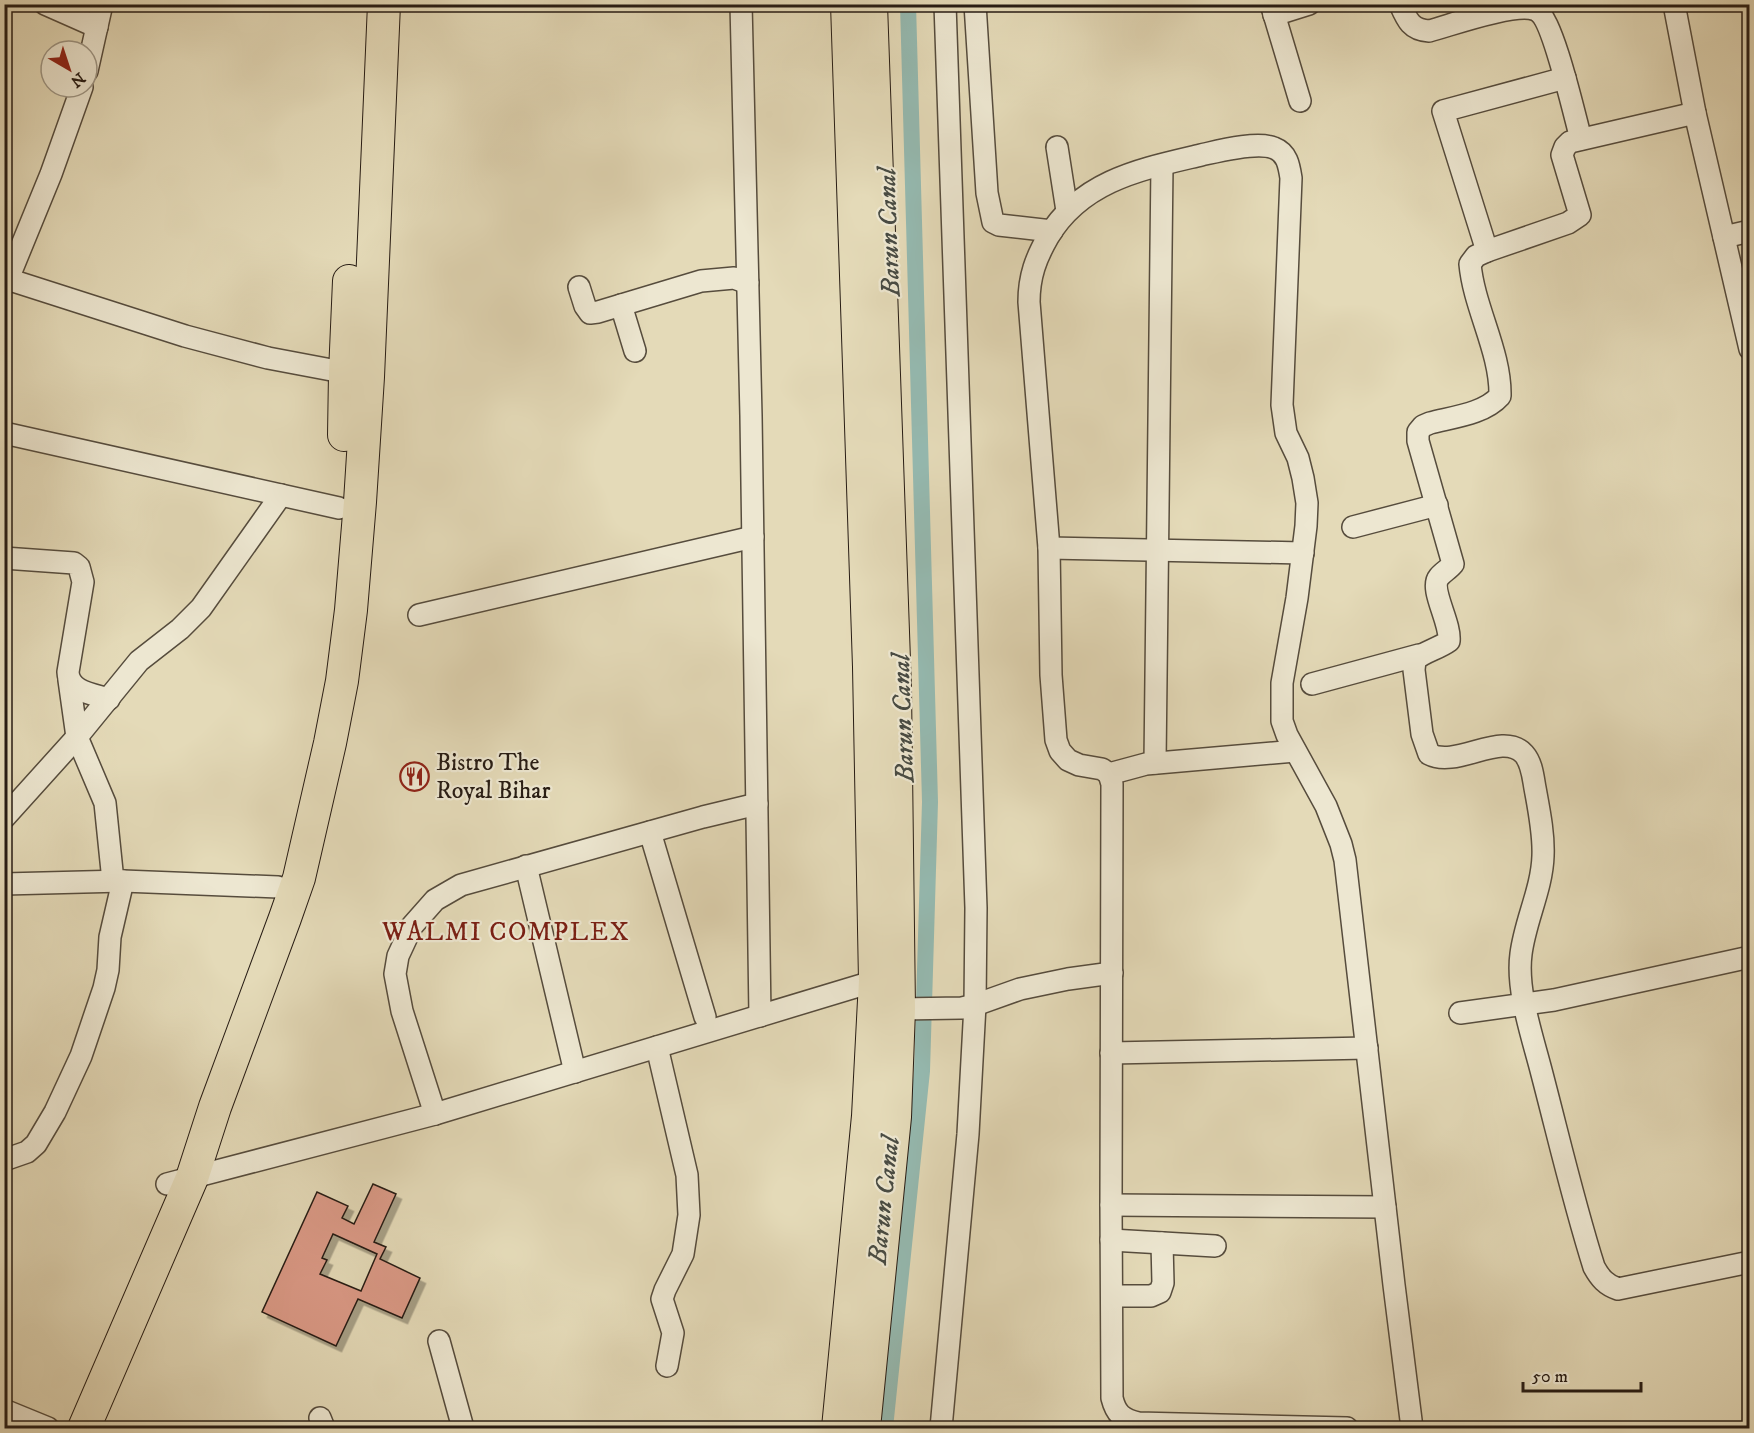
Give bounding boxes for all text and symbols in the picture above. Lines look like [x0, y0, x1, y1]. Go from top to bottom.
north arrow [39, 39, 99, 99]
text: N [66, 68, 89, 92]
water label: Barun Canal [871, 164, 908, 298]
water label: Barun Canal [885, 650, 922, 784]
place label: Bistro The Royal Bihar [436, 748, 551, 806]
restaurant icon: Bistro The Royal Bihar [399, 760, 431, 792]
district label: WALMI COMPLEX [381, 916, 630, 949]
water label: Barun Canal [861, 1131, 908, 1267]
scale bar [1523, 1355, 1642, 1393]
text: 50 m [1532, 1366, 1568, 1388]

